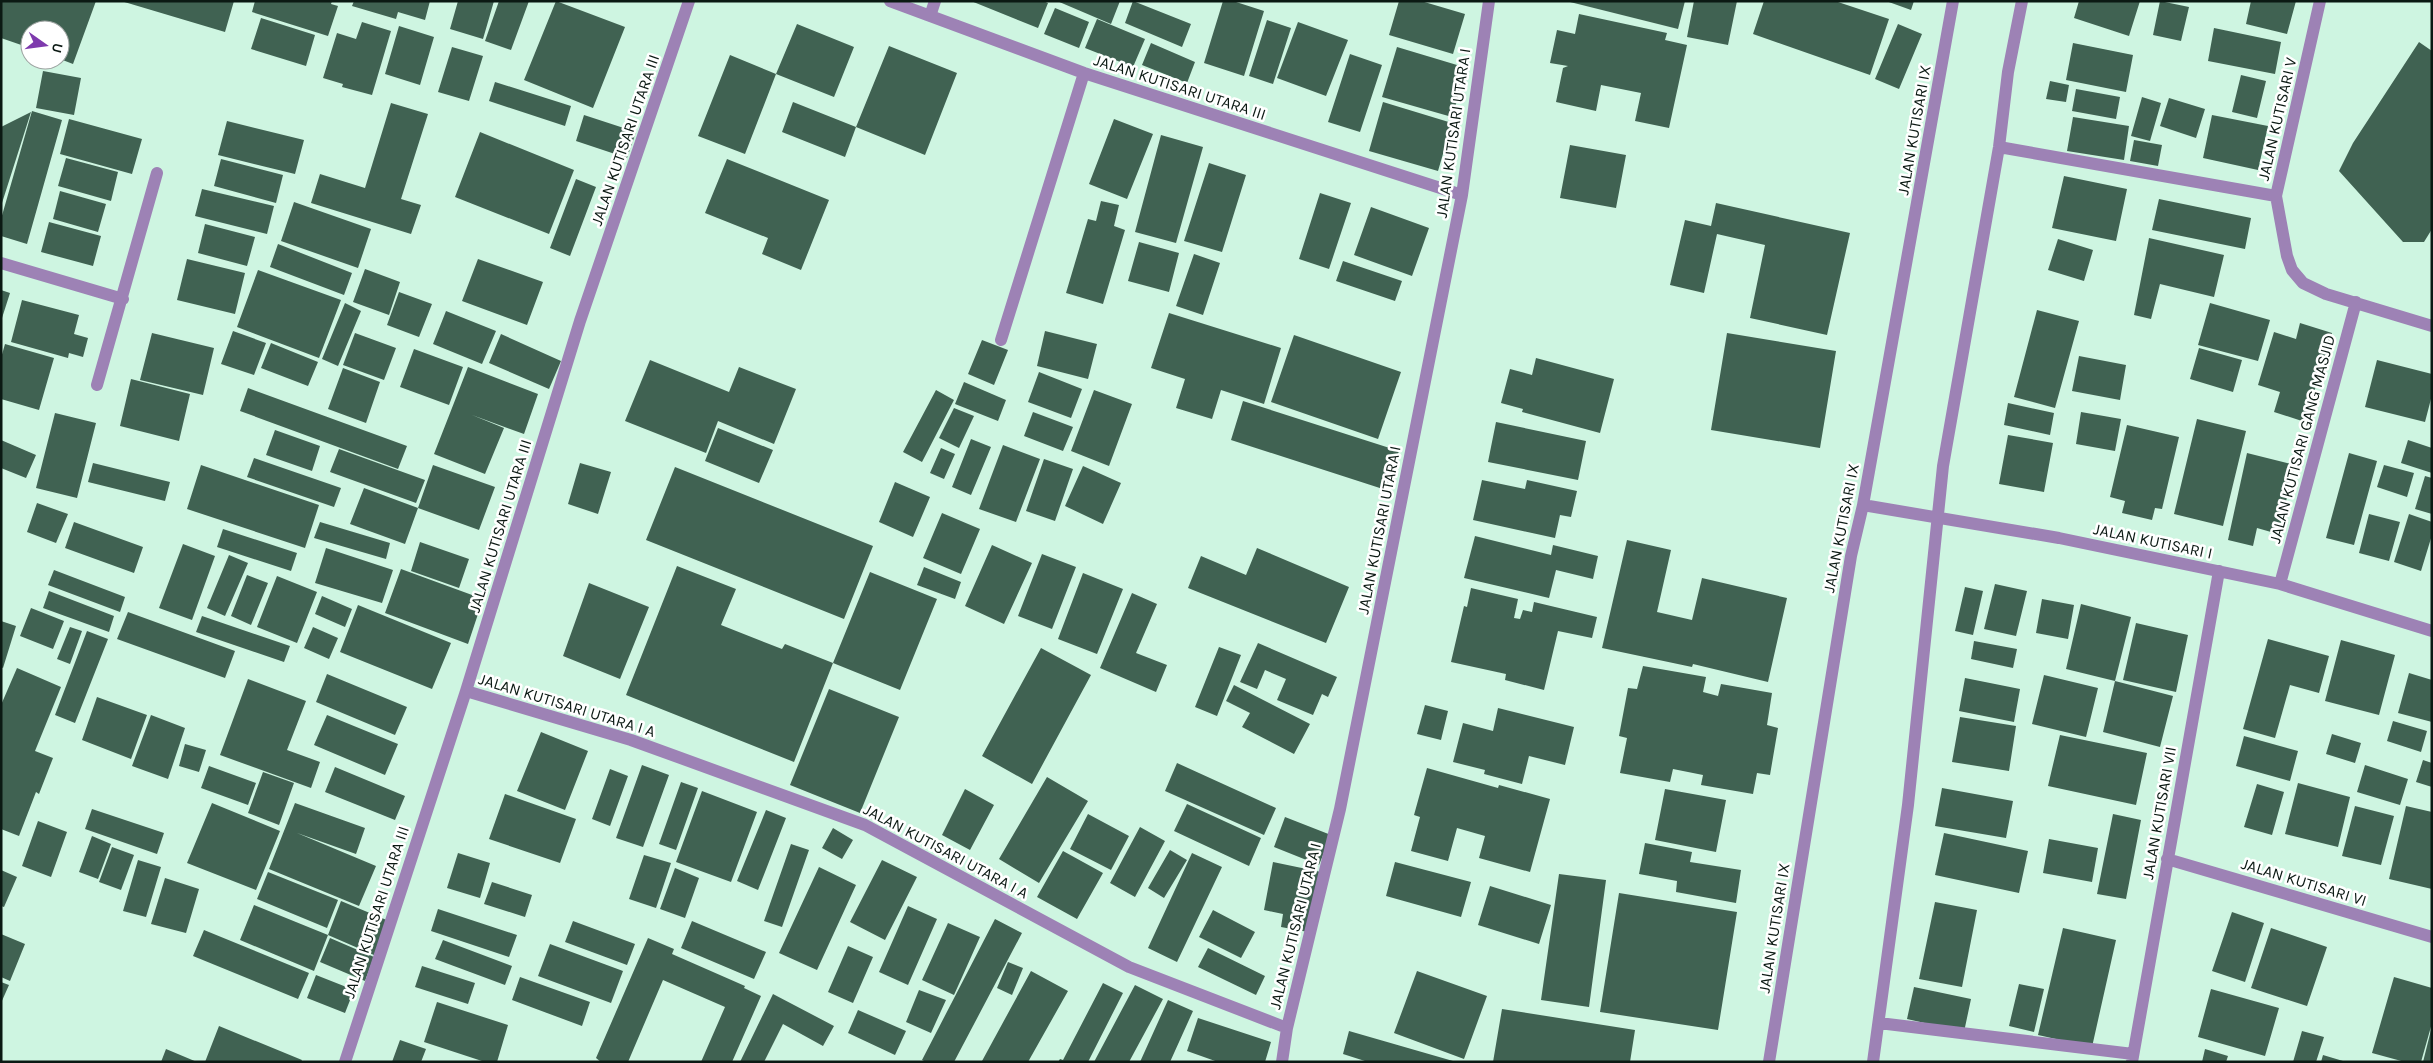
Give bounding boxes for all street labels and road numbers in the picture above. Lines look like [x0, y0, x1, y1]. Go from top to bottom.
street label: JALAN KUTISARI UTARA I [1432, 47, 1474, 219]
street label: JALAN KUTISARI UTARA III [1092, 50, 1268, 124]
street label: JALAN KUTISARI UTARA III [587, 52, 663, 228]
street label: JALAN KUTISARI V [2254, 56, 2300, 182]
street label: JALAN KUTISARI IX [1893, 64, 1935, 196]
street label: JALAN KUTISARI GANG MASJID [2265, 333, 2339, 545]
street label: JALAN KUTISARI UTARA III [465, 437, 535, 615]
street label: JALAN KUTISARI UTARA I [1353, 444, 1405, 616]
street label: JALAN KUTISARI IX [1819, 462, 1863, 594]
street label: JALAN KUTISARI I [2092, 519, 2214, 563]
street label: JALAN KUTISARI UTARA I A [476, 669, 658, 741]
street label: JALAN KUTISARI VII [2138, 745, 2180, 881]
street label: JALAN KUTISARI UTARA I A [860, 799, 1032, 903]
street label: JALAN KUTISARI UTARA III [339, 824, 413, 1000]
street label: JALAN KUTISARI UTARA I [1265, 841, 1325, 1011]
street label: JALAN KUTISARI VI [2239, 854, 2369, 910]
street label: JALAN KUTISARI IX [1754, 862, 1794, 994]

